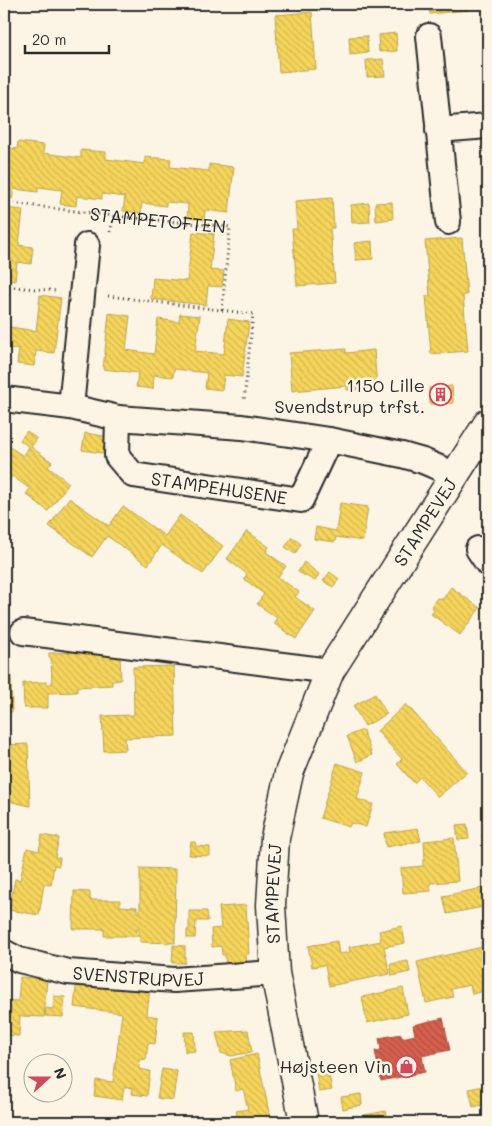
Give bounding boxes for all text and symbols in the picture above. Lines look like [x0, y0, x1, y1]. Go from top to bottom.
scale bar [25, 22, 109, 54]
text: 20 m [32, 29, 66, 49]
street label: STAMPETOFTEN [89, 201, 227, 239]
place label: 1150 Lille Svendstrup trfst. [274, 373, 425, 418]
building icon: 1150 Lille Svendstrup trfst. [429, 383, 453, 407]
street label: STAMPEHUSENE [150, 466, 289, 510]
street label: STAMPEVEJ [388, 473, 462, 571]
street label: STAMPEVEJ [259, 843, 287, 945]
street label: SVENSTRUPVEJ [72, 960, 205, 992]
north arrow [22, 1054, 72, 1104]
place label: Højsteen Vin [280, 1054, 391, 1078]
shop icon: Højsteen Vin [395, 1054, 419, 1078]
text: N [50, 1065, 71, 1082]

